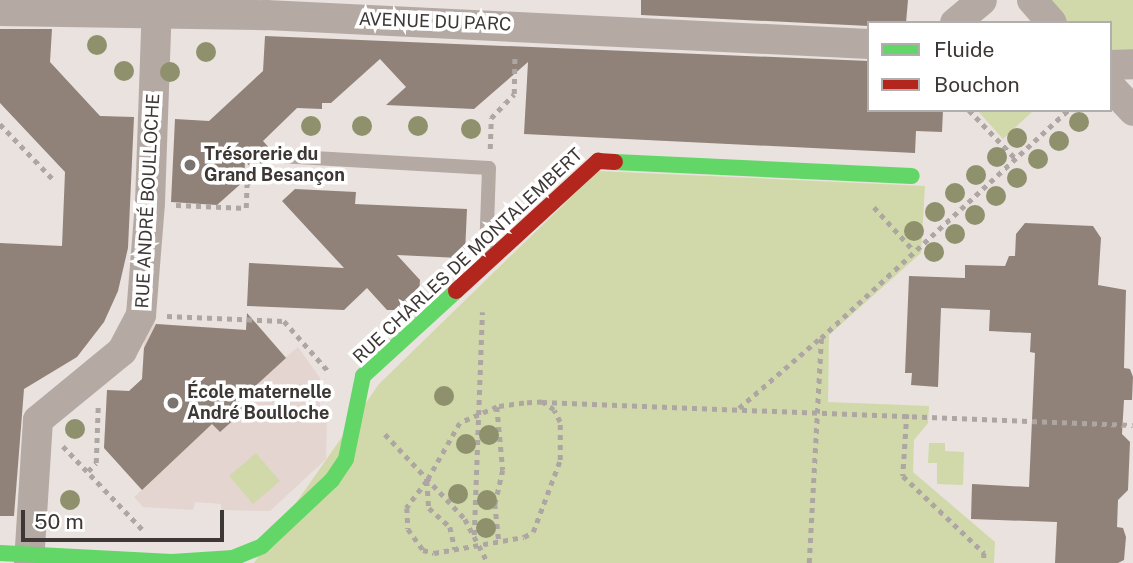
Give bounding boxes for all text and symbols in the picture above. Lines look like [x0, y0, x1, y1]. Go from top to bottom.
street label: AVENUE DU PARC [358, 9, 512, 35]
legend [867, 21, 1112, 112]
text: Fluide [934, 37, 994, 62]
text: Bouchon [934, 72, 1020, 97]
street label: RUE ANDRÉ BOULLOCHE [132, 93, 164, 309]
place label: Trésorerie du Grand Besançon [204, 144, 345, 186]
street label: RUE CHARLES DE MONTALEMBERT [349, 144, 587, 368]
marker: Trésorerie du Grand Besançon [182, 157, 198, 173]
place label: École maternelle André Boulloche [187, 382, 332, 424]
marker: École maternelle André Boulloche [165, 395, 181, 411]
scale bar [24, 496, 228, 540]
text: 50 m [34, 509, 84, 534]

